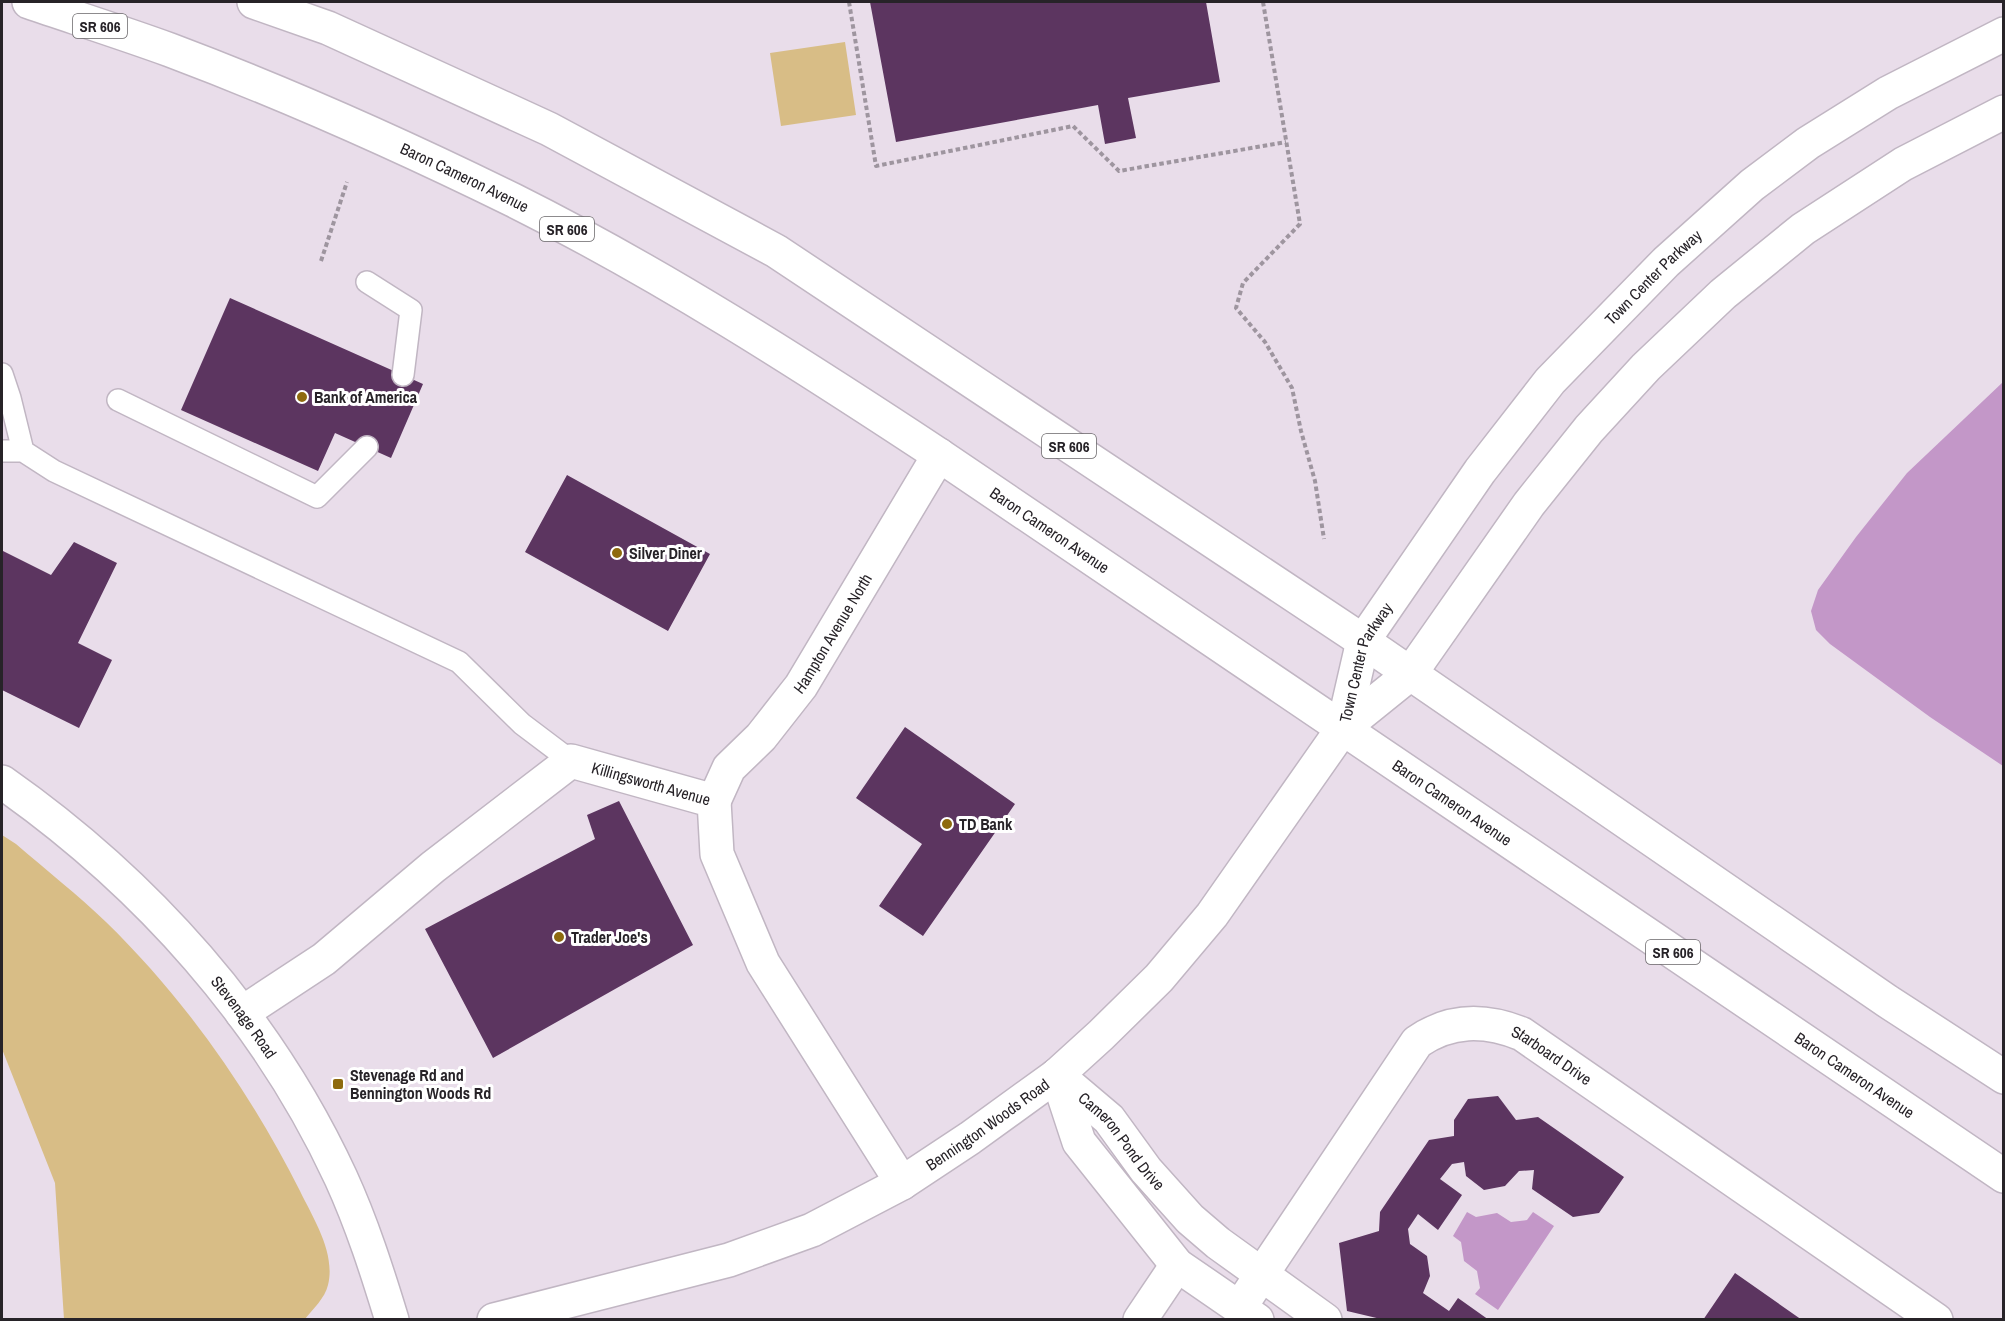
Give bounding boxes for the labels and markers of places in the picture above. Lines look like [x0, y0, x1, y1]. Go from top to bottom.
place label: Bank of America [314, 386, 418, 408]
marker: Bank of America [295, 390, 309, 404]
place label: Silver Diner [629, 542, 703, 564]
marker: Silver Diner [610, 546, 624, 560]
place label: TD Bank [959, 813, 1013, 835]
marker: TD Bank [940, 817, 954, 831]
place label: Trader Joe's [571, 926, 648, 948]
marker: Trader Joe's [552, 930, 566, 944]
place label: Stevenage Rd and Bennington Woods Rd [350, 1064, 491, 1104]
marker: Stevenage Rd and Bennington Woods Rd [331, 1077, 345, 1091]

